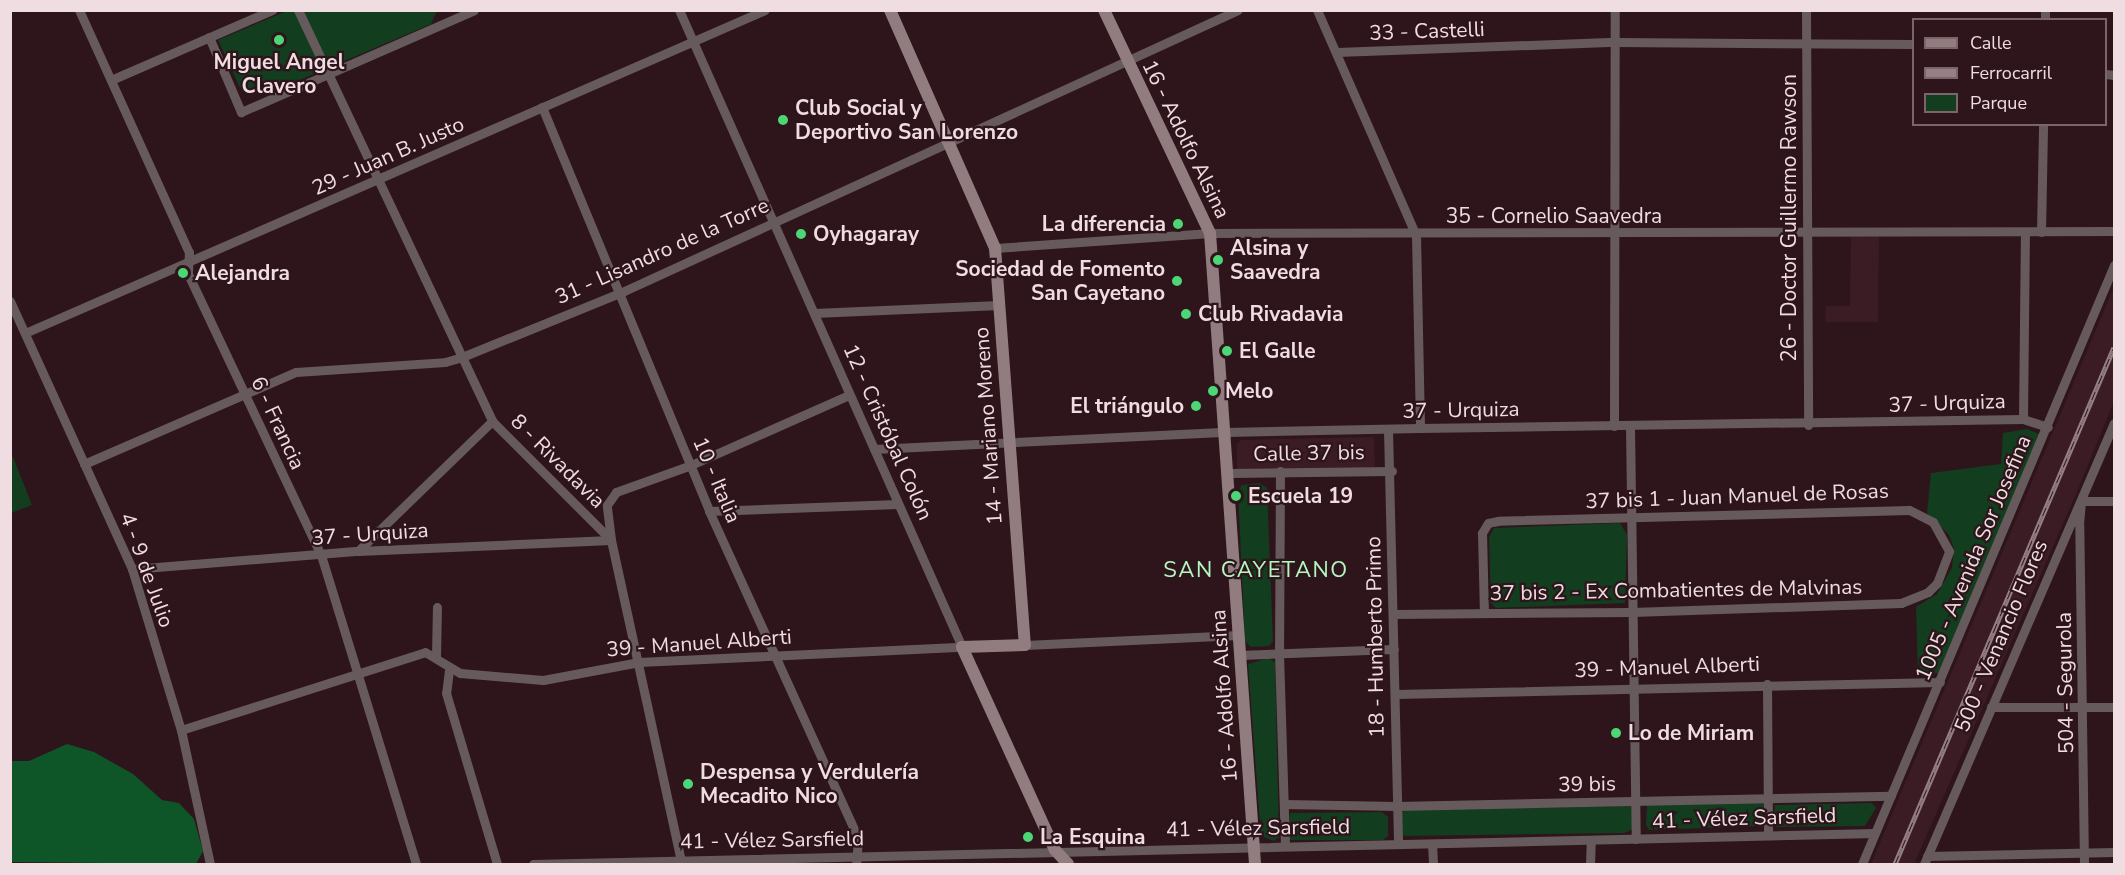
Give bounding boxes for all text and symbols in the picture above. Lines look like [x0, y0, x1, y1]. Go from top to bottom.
street label: 33 - Castelli [1369, 16, 1485, 46]
legend [1912, 18, 2107, 126]
text: Calle [1970, 31, 2012, 55]
marker: Miguel Angel Clavero [272, 33, 286, 47]
place label: Miguel Angel Clavero [214, 49, 344, 99]
street label: 16 - Adolfo Alsina [1137, 56, 1235, 222]
text: Ferrocarril [1970, 61, 2052, 85]
street label: 26 - Doctor Guillermo Rawson [1776, 74, 1802, 362]
text: Parque [1970, 91, 2027, 115]
place label: Club Social y Deportivo San Lorenzo [795, 95, 1018, 145]
street label: 29 - Juan B. Justo [308, 111, 468, 201]
marker: Club Social y Deportivo San Lorenzo [776, 113, 790, 127]
street label: 31 - Lisandro de la Torre [551, 192, 773, 310]
street label: 35 - Cornelio Saavedra [1446, 203, 1662, 229]
place label: La diferencia [1042, 211, 1166, 237]
marker: La diferencia [1171, 217, 1185, 231]
place label: Oyhagaray [813, 221, 919, 247]
marker: Oyhagaray [794, 227, 808, 241]
place label: Alsina y Saavedra [1230, 235, 1321, 285]
marker: Alsina y Saavedra [1211, 253, 1225, 267]
place label: Sociedad de Fomento San Cayetano [955, 256, 1165, 306]
place label: Alejandra [195, 260, 290, 286]
marker: Alejandra [176, 266, 190, 280]
marker: Sociedad de Fomento San Cayetano [1170, 274, 1184, 288]
place label: Club Rivadavia [1198, 301, 1343, 327]
marker: Club Rivadavia [1179, 307, 1193, 321]
street label: 14 - Mariano Moreno [969, 326, 1007, 526]
place label: El Galle [1239, 338, 1316, 364]
street label: 12 - Cristóbal Colón [838, 340, 938, 524]
marker: El Galle [1220, 344, 1234, 358]
street label: 6 - Francia [245, 372, 311, 474]
place label: Melo [1225, 378, 1273, 404]
marker: Melo [1206, 384, 1220, 398]
street label: 37 - Urquiza [1888, 388, 2006, 418]
place label: El triángulo [1070, 393, 1184, 419]
street label: 37 - Urquiza [1402, 396, 1520, 424]
marker: El triángulo [1189, 399, 1203, 413]
street label: 8 - Rivadavia [506, 409, 610, 513]
street label: 1005 - Avenida Sor Josefina [1910, 431, 2036, 685]
street label: 10 - Italia [688, 433, 746, 527]
street label: Calle 37 bis [1253, 439, 1365, 467]
street label: 37 bis 1 - Juan Manuel de Rosas [1585, 478, 1889, 514]
place label: Escuela 19 [1248, 483, 1353, 509]
marker: Escuela 19 [1229, 489, 1243, 503]
street label: 4 - 9 de Julio [115, 509, 179, 631]
street label: 37 - Urquiza [311, 517, 429, 551]
street label: 18 - Humberto Primo [1361, 536, 1389, 738]
street label: 500 - Venancio Flores [1949, 536, 2053, 736]
district label: SAN CAYETANO [1163, 558, 1349, 584]
street label: 37 bis 2 - Ex Combatientes de Malvinas [1490, 574, 1862, 606]
street label: 16 - Adolfo Alsina [1205, 609, 1243, 783]
street label: 504 - Segurola [2051, 612, 2079, 754]
street label: 39 - Manuel Alberti [605, 624, 793, 662]
street label: 39 - Manuel Alberti [1574, 651, 1760, 683]
place label: Lo de Miriam [1628, 720, 1754, 746]
marker: Lo de Miriam [1609, 726, 1623, 740]
place label: Despensa y Verdulería Mecadito Nico [700, 759, 919, 809]
street label: 39 bis [1558, 771, 1616, 797]
marker: Despensa y Verdulería Mecadito Nico [681, 777, 695, 791]
street label: 41 - Vélez Sarsfield [1651, 802, 1837, 834]
street label: 41 - Vélez Sarsfield [1166, 814, 1350, 842]
place label: La Esquina [1040, 824, 1146, 850]
street label: 41 - Vélez Sarsfield [680, 826, 864, 854]
marker: La Esquina [1021, 830, 1035, 844]

